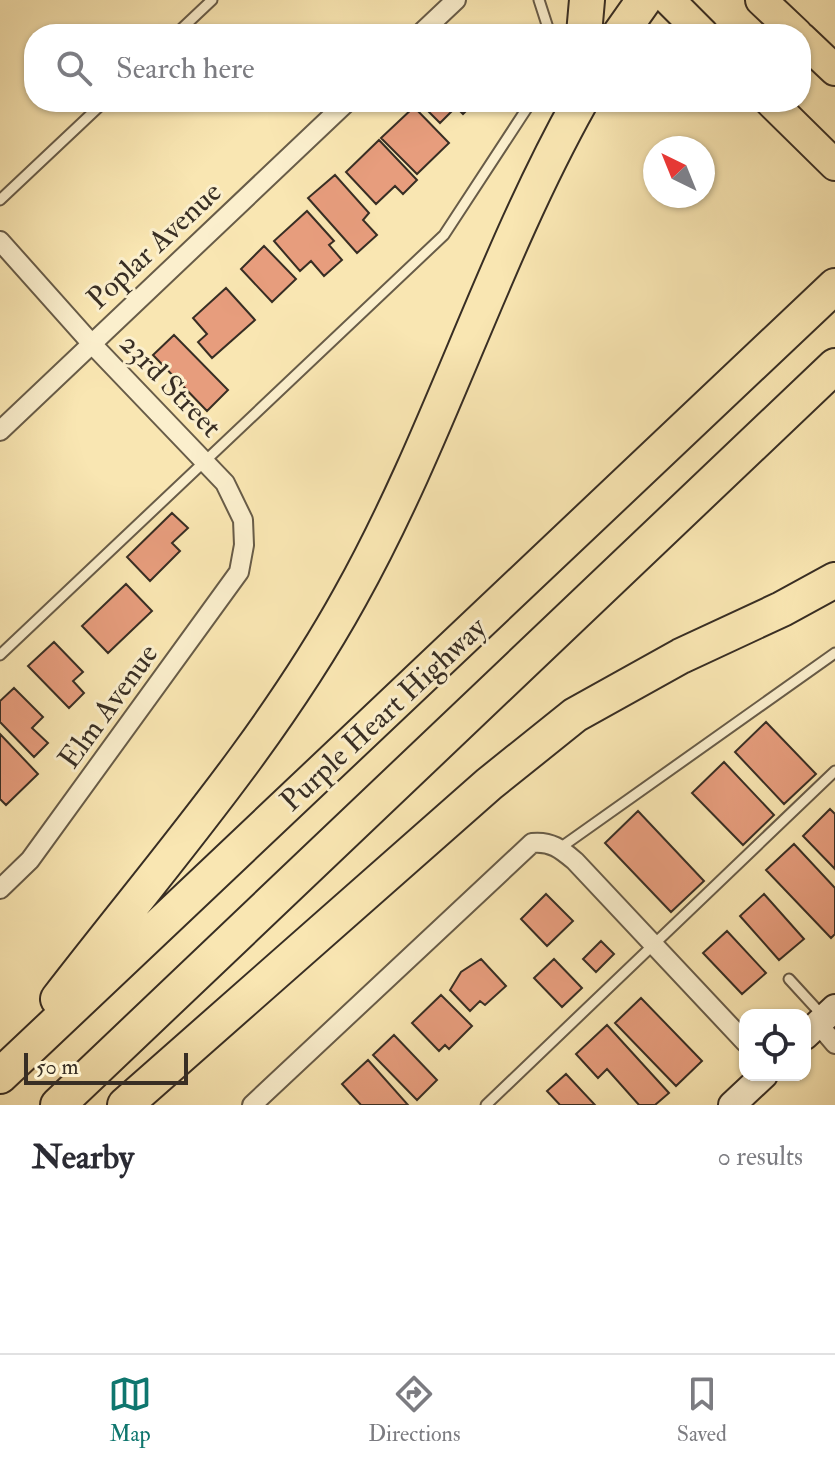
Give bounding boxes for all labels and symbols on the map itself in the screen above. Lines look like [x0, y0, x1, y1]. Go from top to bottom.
north arrow [643, 136, 715, 208]
street label: Poplar Avenue [79, 174, 229, 317]
street label: 23rd Street [112, 325, 230, 446]
street label: Purple Heart Highway [273, 609, 495, 819]
street label: Elm Avenue [51, 636, 166, 776]
scale bar [24, 1049, 188, 1085]

